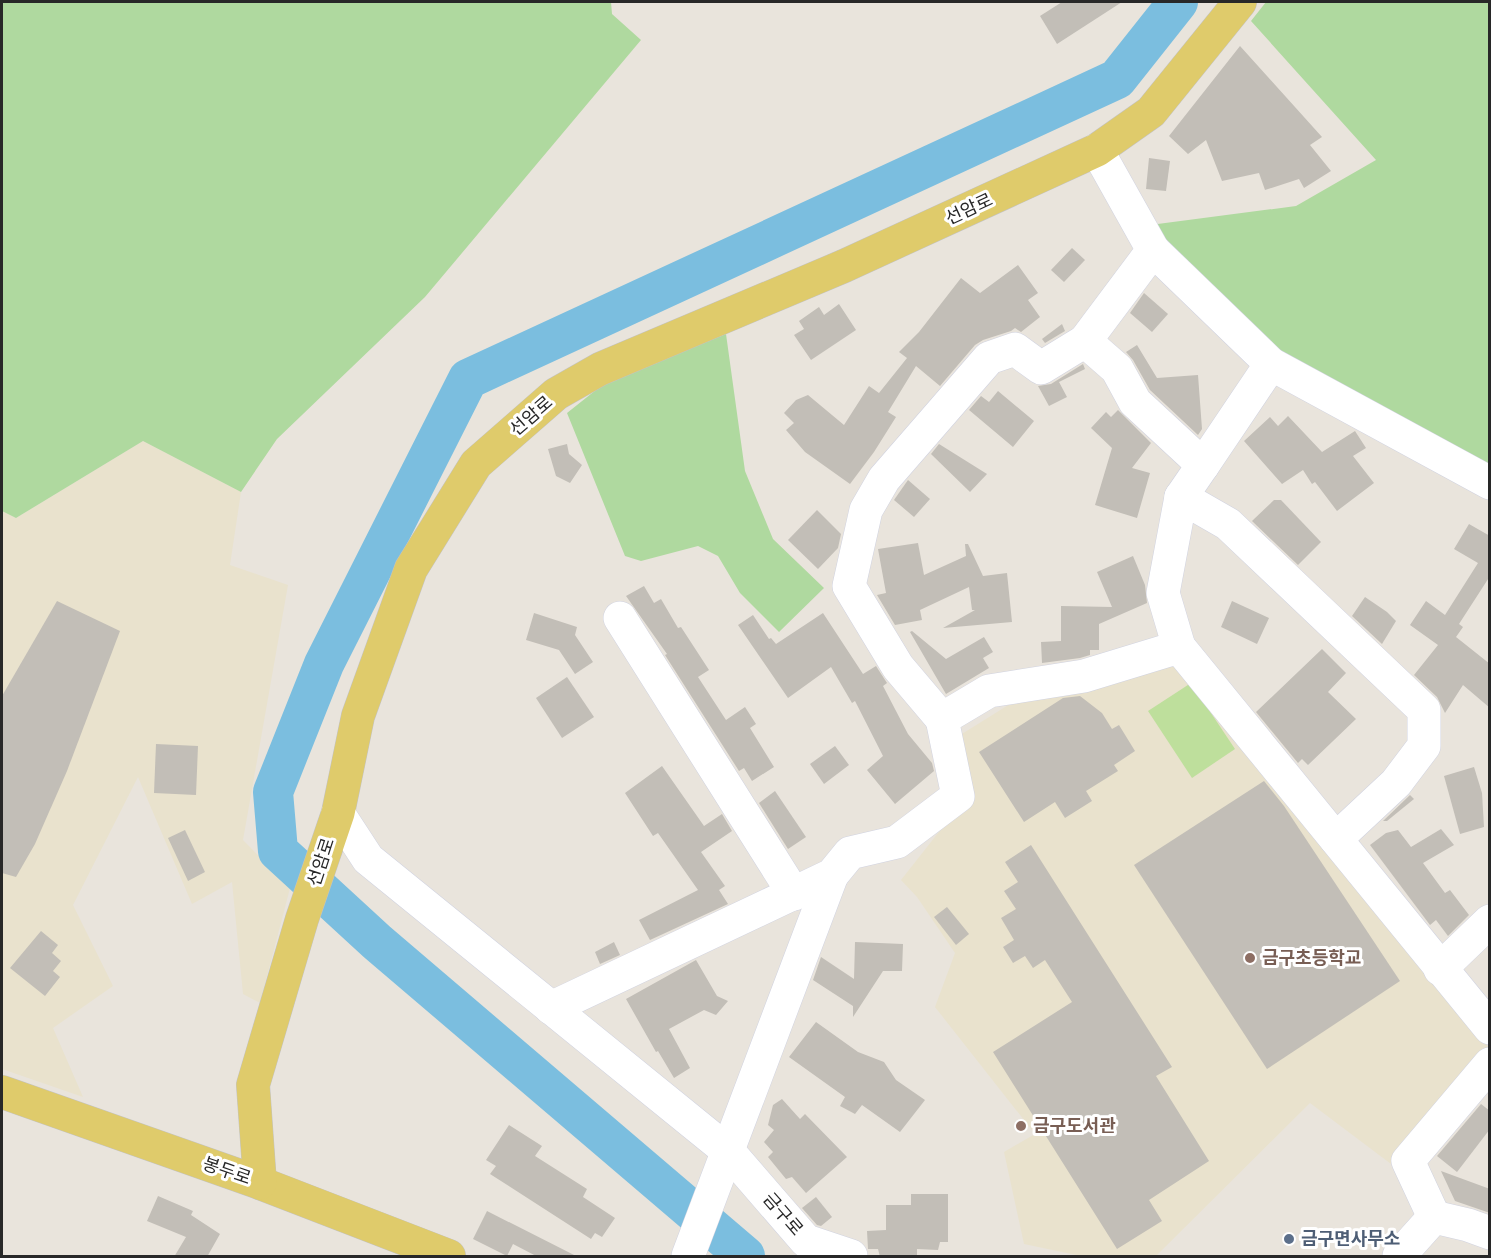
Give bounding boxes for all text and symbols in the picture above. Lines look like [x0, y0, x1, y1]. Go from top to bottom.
street label: 선암로 [941, 188, 996, 229]
street label: 선암로 [504, 391, 556, 440]
street label: 선암로 [302, 835, 338, 889]
place label: 금구초등학교 [1262, 946, 1361, 968]
marker: 금구초등학교 [1243, 951, 1257, 965]
place label: 금구도서관 [1033, 1114, 1116, 1136]
marker: 금구도서관 [1014, 1119, 1028, 1133]
street label: 봉두로 [200, 1152, 254, 1189]
street label: 금구로 [759, 1187, 808, 1239]
place label: 금구면사무소 [1301, 1227, 1400, 1249]
marker: 금구면사무소 [1282, 1232, 1296, 1246]

